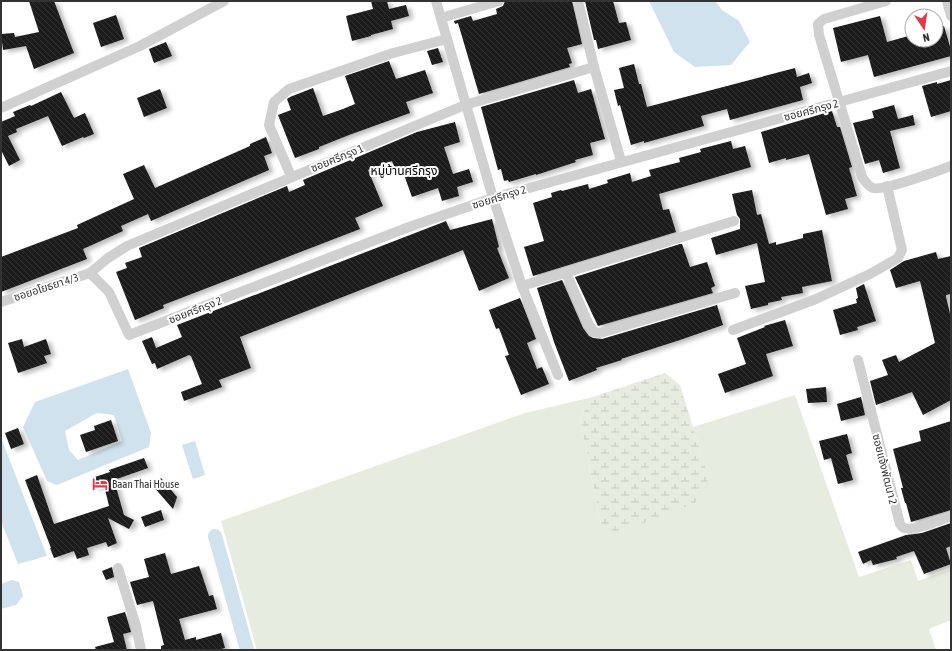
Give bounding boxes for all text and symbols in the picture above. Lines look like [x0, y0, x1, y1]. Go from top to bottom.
north arrow [904, 8, 944, 48]
text: N [922, 31, 931, 44]
street label: ซอยศรีกรุง 2 [782, 97, 840, 124]
street label: ซอยศรีกรุง 1 [309, 142, 365, 175]
district label: หมู่บ้านศรีกรุง [371, 164, 437, 178]
street label: ซอยศรีกรุง 2 [471, 183, 528, 212]
street label: ซอยอโยธยา 4/3 [12, 271, 80, 303]
street label: ซอยศรีกรุง 2 [167, 294, 224, 327]
street label: ซอยแจ้งพัฒนา 2 [870, 433, 900, 505]
hotel icon: Baan Thai House [91, 475, 109, 493]
place label: Baan Thai House [112, 478, 179, 490]

